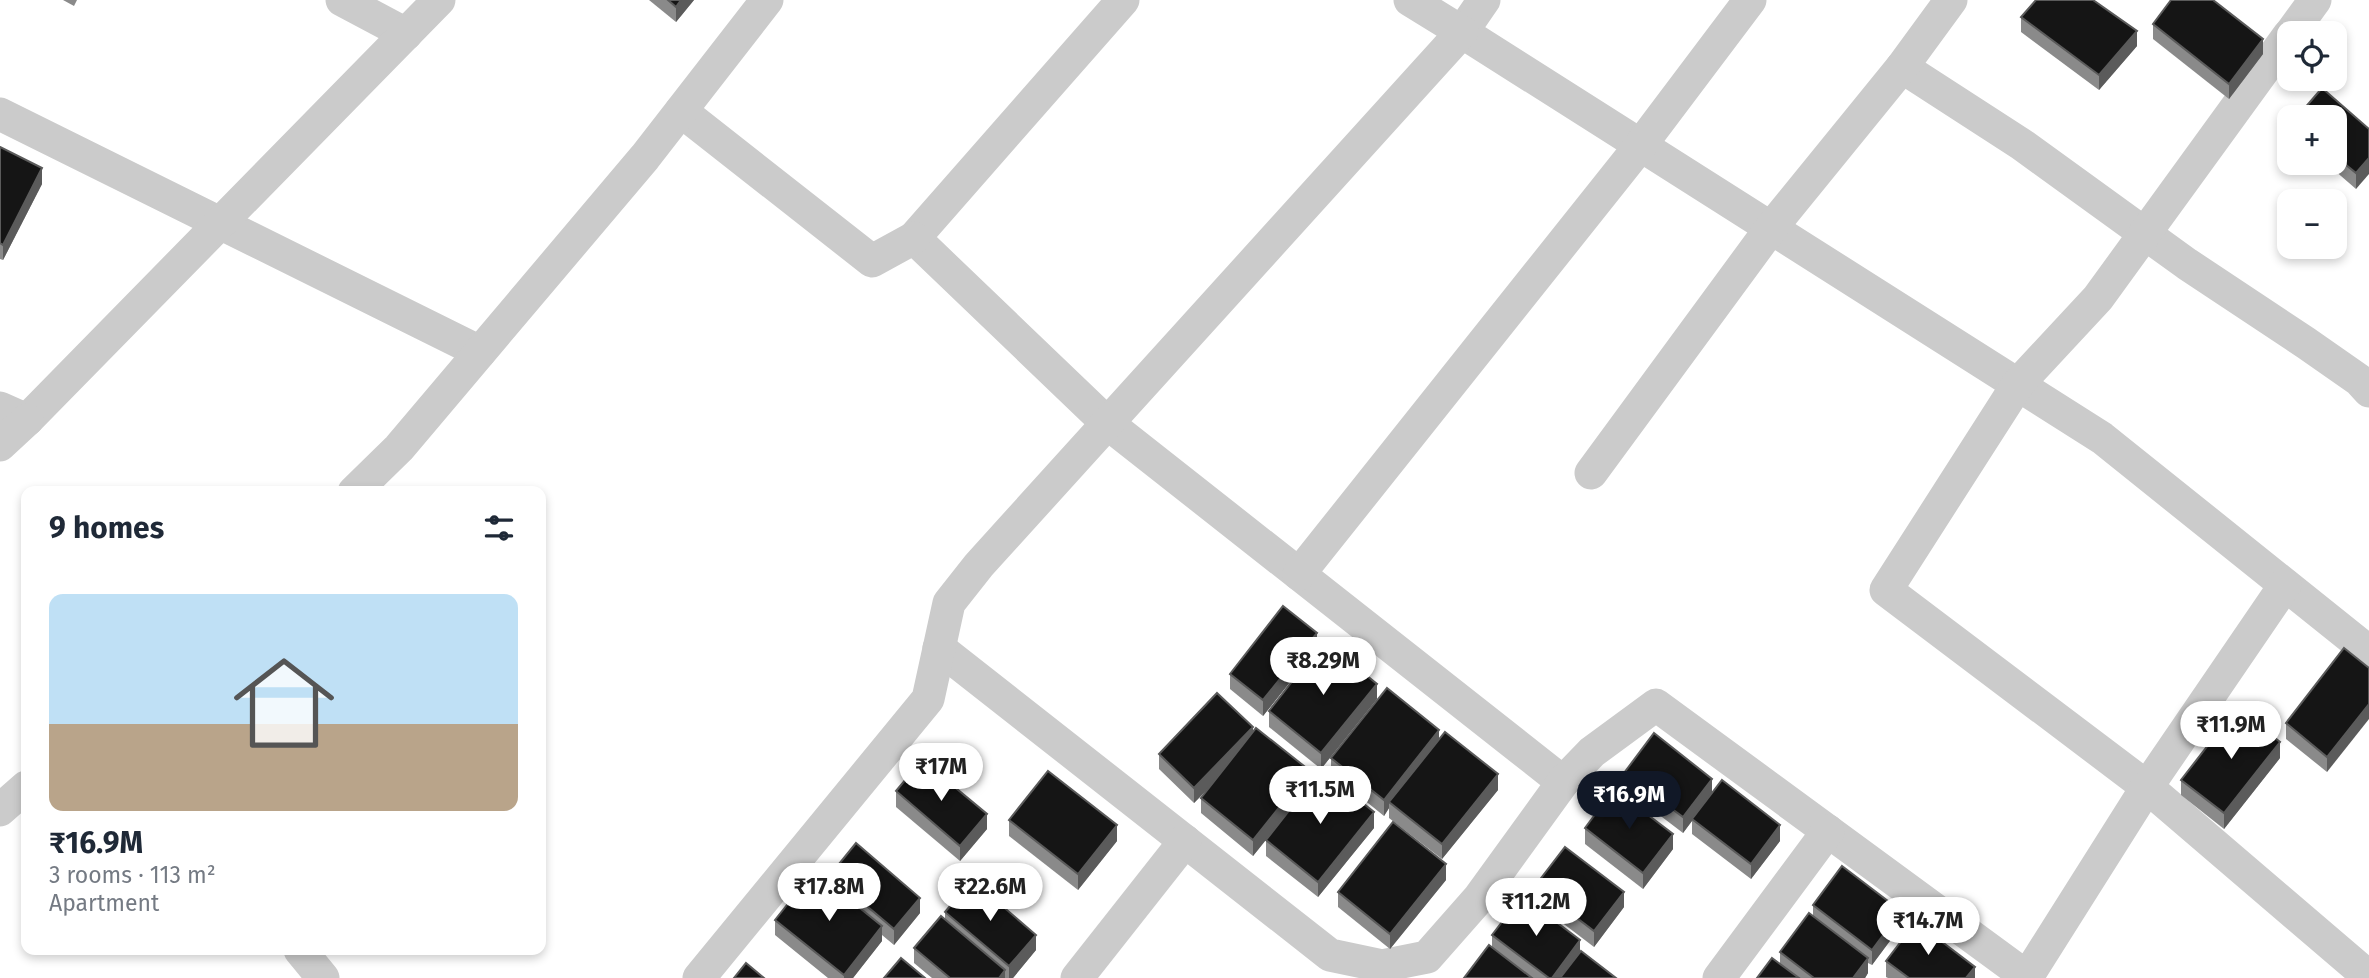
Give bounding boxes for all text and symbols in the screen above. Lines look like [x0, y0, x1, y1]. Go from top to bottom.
map controls [2277, 21, 2347, 259]
button: locate [2277, 21, 2347, 91]
button: + [2277, 105, 2347, 175]
button: − [2277, 189, 2347, 259]
icon: filters [480, 509, 518, 547]
text: 9 homes [49, 510, 164, 546]
pin: ₹8.29M [1266, 638, 1380, 697]
icon: home [221, 640, 347, 766]
text: ₹8.29M [1286, 646, 1360, 674]
pin: ₹11.9M [2174, 702, 2288, 761]
text: ₹11.9M [2196, 710, 2266, 738]
pin: ₹17M [900, 744, 982, 803]
text: ₹17M [915, 752, 967, 780]
pin: ₹11.5M [1263, 766, 1377, 826]
pin: ₹16.9M [1572, 772, 1686, 831]
text: ₹11.5M [1285, 775, 1355, 803]
text: ₹16.9M [1593, 780, 1665, 808]
text: ₹16.9M [49, 825, 143, 861]
text: 3 rooms · 113 m² [49, 861, 216, 889]
pin: ₹17.8M [772, 864, 886, 923]
pin: ₹22.6M [933, 864, 1047, 923]
text: ₹17.8M [794, 872, 864, 900]
text: ₹22.6M [954, 872, 1026, 900]
pin: ₹11.2M [1479, 878, 1593, 938]
text: ₹11.2M [1502, 887, 1570, 915]
text: Apartment [49, 889, 159, 917]
pin: ₹14.7M [1871, 898, 1985, 957]
text: ₹14.7M [1893, 906, 1963, 934]

